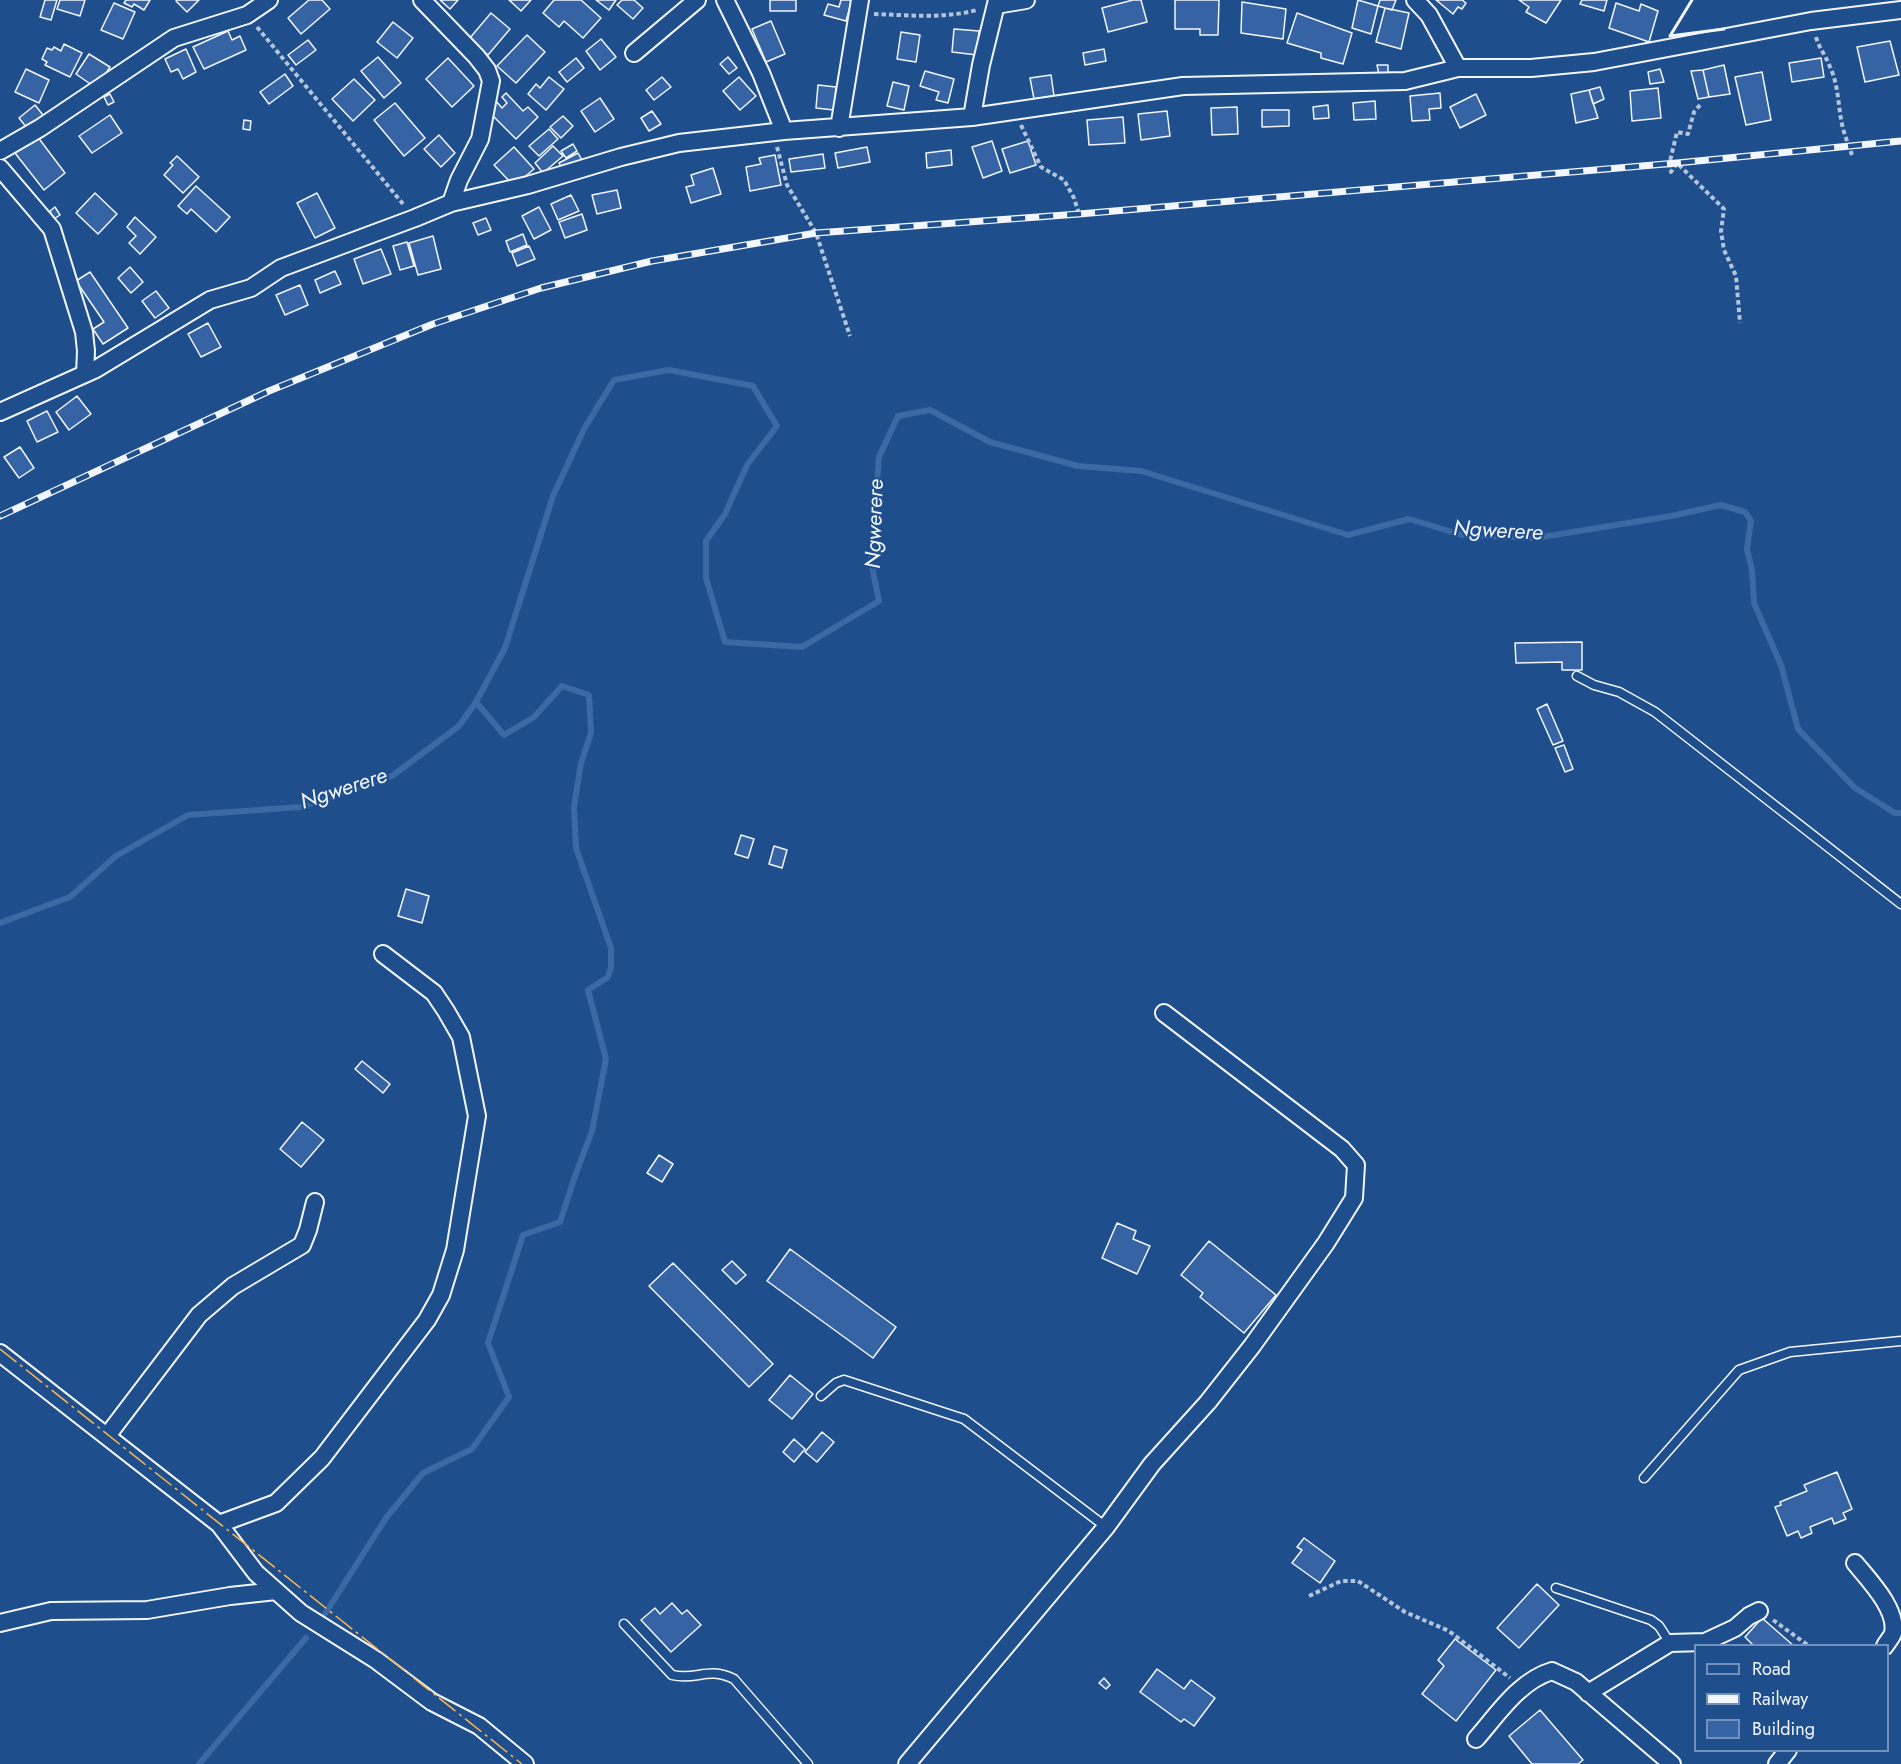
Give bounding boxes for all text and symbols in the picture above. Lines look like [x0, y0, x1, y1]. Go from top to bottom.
water label: Ngwerere [861, 479, 891, 569]
water label: Ngwerere [1452, 516, 1544, 548]
water label: Ngwerere [297, 764, 391, 816]
legend [1694, 1644, 1889, 1752]
text: Road [1752, 1656, 1791, 1682]
text: Railway [1752, 1686, 1808, 1712]
text: Building [1752, 1716, 1815, 1742]

